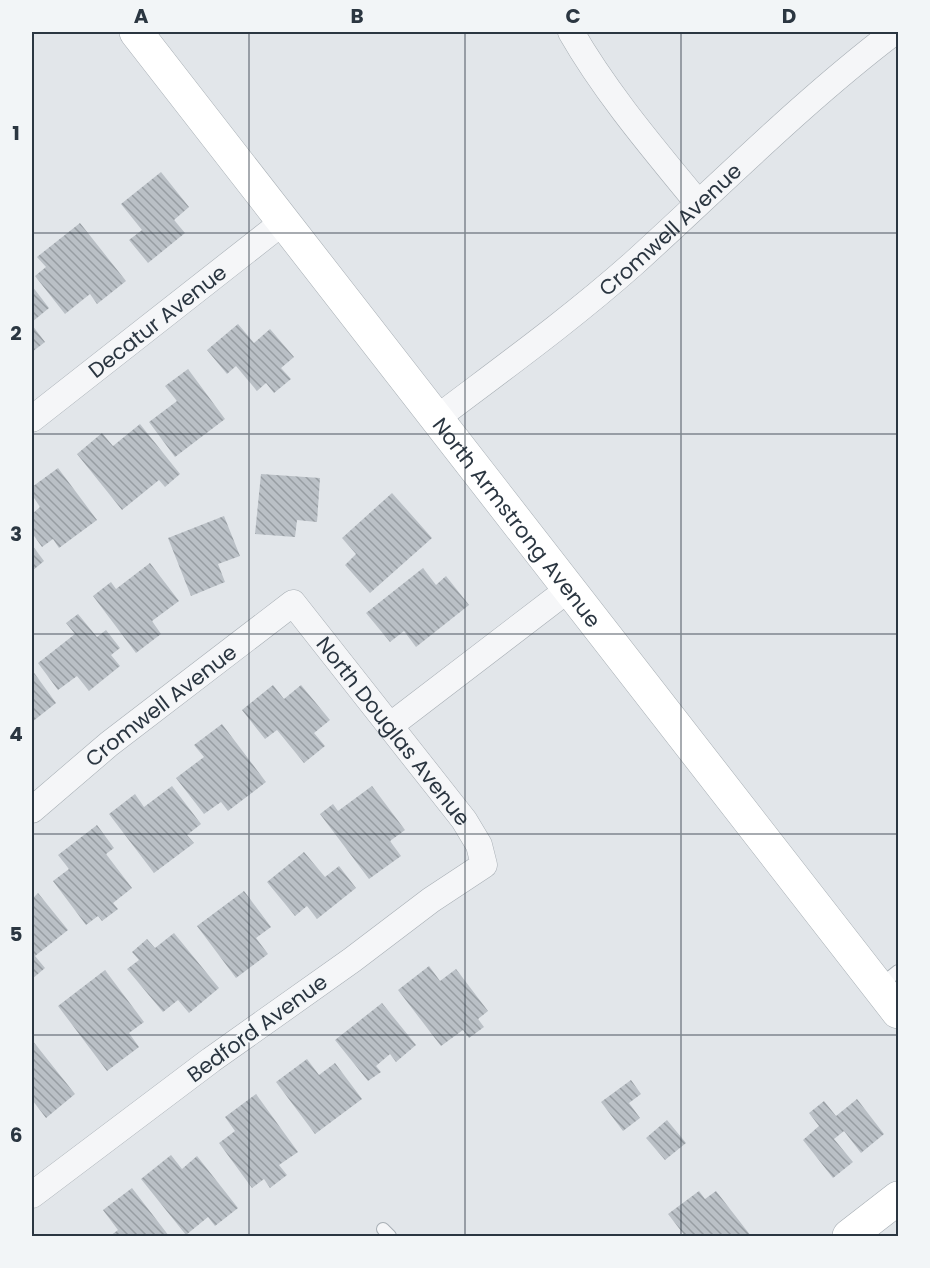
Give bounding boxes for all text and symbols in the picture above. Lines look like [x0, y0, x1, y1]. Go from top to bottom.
text: A [134, 2, 149, 30]
text: B [350, 2, 364, 30]
text: C [565, 2, 581, 30]
text: D [782, 2, 796, 30]
text: 1 [12, 119, 20, 147]
street label: Cromwell Avenue [592, 156, 748, 302]
street label: Decatur Avenue [82, 257, 232, 384]
text: 2 [10, 319, 22, 347]
street label: North Armstrong Avenue [426, 411, 608, 633]
text: 3 [10, 520, 22, 548]
street label: North Douglas Avenue [310, 630, 477, 832]
street label: Cromwell Avenue [79, 637, 242, 773]
text: 4 [9, 720, 23, 748]
text: 5 [10, 920, 23, 948]
street label: Bedford Avenue [181, 967, 333, 1089]
text: 6 [10, 1121, 22, 1149]

